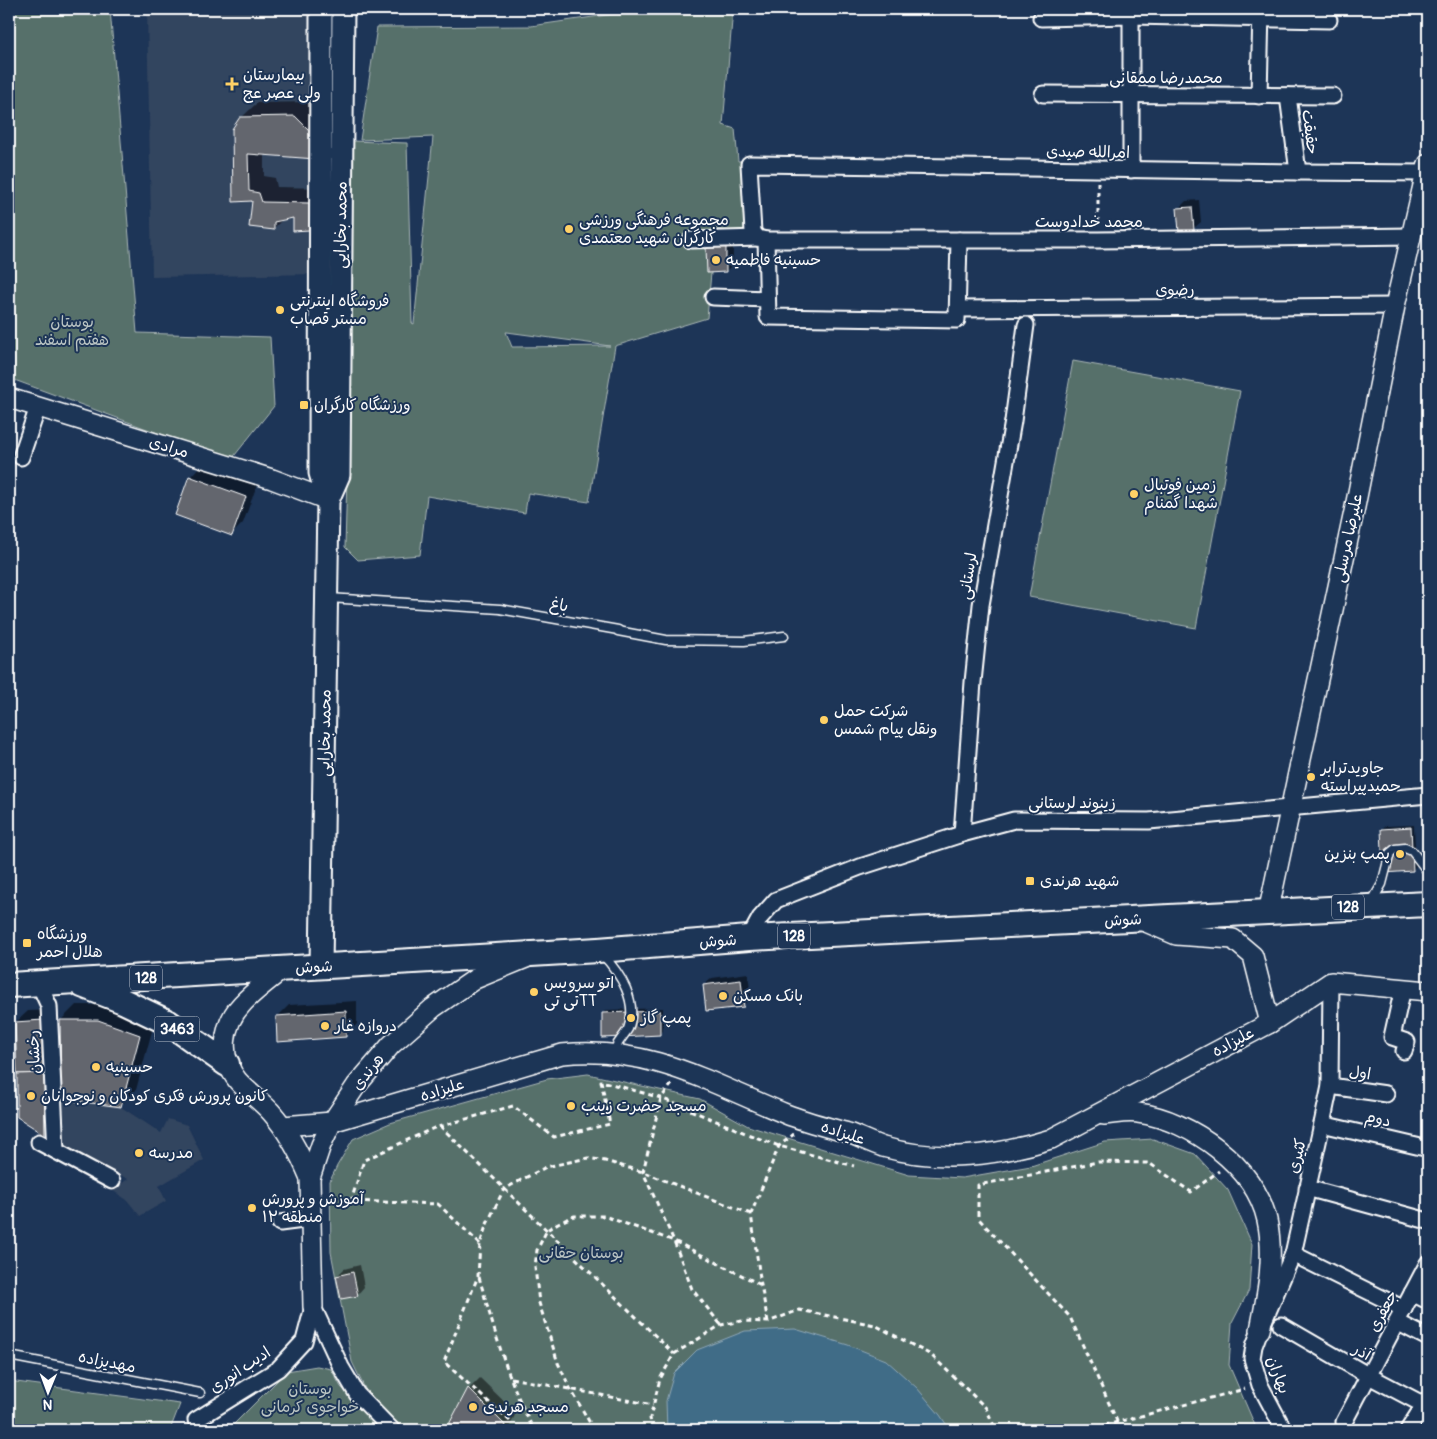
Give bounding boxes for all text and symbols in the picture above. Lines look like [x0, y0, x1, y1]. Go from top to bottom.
place label: بیمارستان ولی عصر عج [243, 65, 321, 103]
street label: محمدرضا ممقانی [1109, 68, 1223, 88]
marker: بیمارستان ولی عصر عج [225, 77, 239, 91]
street label: حقیقت [1297, 109, 1323, 155]
street label: امرالله صیدی [1046, 141, 1130, 163]
street label: محمد بخارایی [330, 181, 352, 269]
place label: مجموعه فرهنگی ورزشی کارگران شهید معتمدی [579, 210, 729, 248]
street label: محمد خدادوست [1035, 212, 1143, 232]
marker: مجموعه فرهنگی ورزشی کارگران شهید معتمدی [563, 223, 575, 235]
place label: حسینیه فاطمیه [726, 250, 821, 270]
marker: حسینیه فاطمیه [710, 254, 722, 266]
street label: رضوی [1155, 280, 1195, 300]
place label: فروشگاه اینترنتی مستر قصاب [290, 291, 389, 329]
marker: فروشگاه اینترنتی مستر قصاب [274, 304, 286, 316]
park label: بوستان هفتم اسفند [35, 312, 109, 352]
place label: ورزشگاه کارگران [314, 395, 411, 415]
marker: ورزشگاه کارگران [298, 399, 310, 411]
street label: مرادی [147, 432, 191, 462]
place label: زمین فوتبال شهدا گمنام [1144, 475, 1218, 515]
marker: زمین فوتبال شهدا گمنام [1128, 488, 1140, 500]
street label: علیرضا مرسلی [1329, 492, 1367, 584]
street label: لرستانی [954, 551, 982, 601]
street label: باغ [548, 594, 570, 617]
street label: محمد بخارایی [314, 689, 336, 777]
place label: شرکت حمل ونقل پیام شمس [834, 701, 937, 741]
marker: شرکت حمل ونقل پیام شمس [818, 714, 830, 726]
place label: جاویدترابر حمیدپیراسته [1319, 758, 1401, 796]
marker: جاویدترابر حمیدپیراسته [1305, 771, 1317, 783]
street label: زینوند لرستانی [1028, 793, 1116, 813]
place label: پمپ بنزین [1324, 844, 1390, 864]
marker: پمپ بنزین [1394, 848, 1406, 860]
place label: شهید هرندی [1040, 871, 1119, 891]
marker: شهید هرندی [1024, 875, 1036, 887]
road number: 128 [1332, 894, 1364, 920]
street label: شوش [1104, 909, 1142, 931]
place label: ورزشگاه هلال احمر [35, 924, 103, 962]
road number: 128 [778, 924, 810, 948]
street label: شوش [699, 930, 737, 952]
marker: ورزشگاه هلال احمر [21, 937, 33, 949]
street label: شوش [295, 956, 333, 978]
road number: 128 [130, 966, 162, 990]
place label: اتو سرویس تی تیTT [544, 973, 614, 1011]
marker: اتو سرویس تی تیTT [528, 986, 540, 998]
place label: بانک مسکن [733, 986, 803, 1006]
marker: بانک مسکن [717, 990, 729, 1002]
place label: پمپ گاز [639, 1008, 692, 1028]
marker: پمپ گاز [625, 1012, 637, 1024]
road number: 3463 [154, 1016, 200, 1042]
place label: دروازه غار [333, 1016, 397, 1036]
marker: دروازه غار [319, 1020, 331, 1032]
street label: علیزاده [1208, 1023, 1258, 1061]
street label: رخشان [23, 1030, 45, 1074]
street label: هرندی [347, 1050, 389, 1094]
place label: حسینیه [106, 1057, 153, 1077]
marker: حسینیه [90, 1061, 102, 1073]
street label: اول [1348, 1062, 1372, 1084]
street label: علیزاده [418, 1074, 466, 1106]
place label: کانون پرورش فکری کودکان و نوجوانان [41, 1086, 268, 1106]
marker: کانون پرورش فکری کودکان و نوجوانان [25, 1090, 37, 1102]
place label: مسجد حضرت زینب [581, 1096, 707, 1116]
marker: مسجد حضرت زینب [565, 1100, 577, 1112]
street label: دوم [1363, 1106, 1393, 1134]
street label: علیزاده [819, 1117, 867, 1149]
street label: کثیری [1283, 1136, 1311, 1176]
place label: مدرسه [149, 1143, 193, 1163]
marker: مدرسه [133, 1147, 145, 1159]
place label: آموزش و پرورش منطقه ۱۲ [262, 1189, 365, 1227]
marker: آموزش و پرورش منطقه ۱۲ [246, 1202, 258, 1214]
park label: بوستان حقانی [538, 1243, 624, 1263]
street label: جعفری [1364, 1287, 1402, 1335]
street label: آذر [1348, 1338, 1376, 1366]
street label: ادیب انوری [206, 1342, 274, 1398]
street label: مهدیزاده [77, 1347, 137, 1377]
street label: بهاران [1262, 1353, 1294, 1397]
north arrow [22, 1366, 72, 1416]
park label: بوستان خواجوی کرمانی [261, 1379, 359, 1417]
text: N [43, 1396, 53, 1413]
place label: مسجد هرندی [483, 1397, 569, 1417]
marker: مسجد هرندی [467, 1401, 479, 1413]

